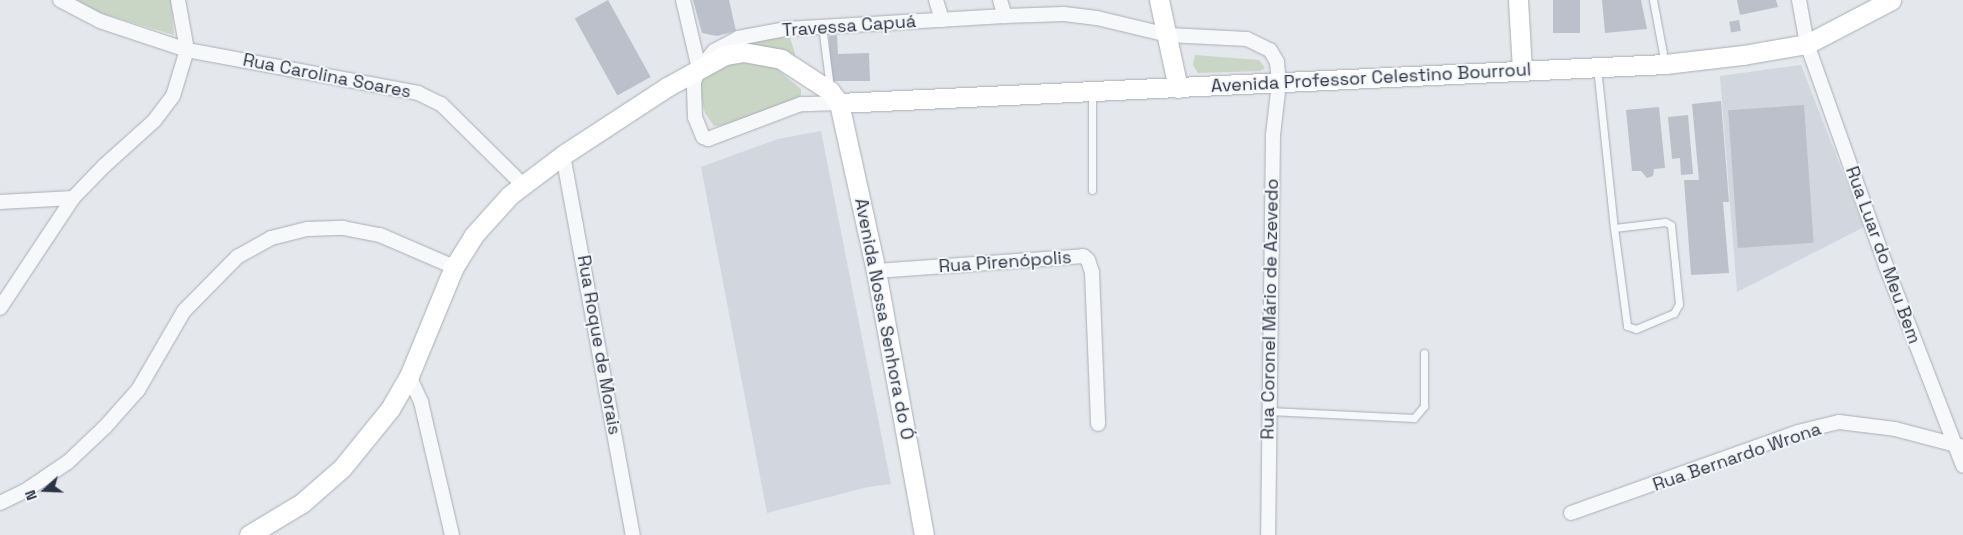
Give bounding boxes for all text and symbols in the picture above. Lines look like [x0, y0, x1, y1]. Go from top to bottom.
street label: Travessa Capuá [781, 11, 917, 41]
street label: Rua Carolina Soares [241, 49, 413, 103]
street label: Avenida Professor Celestino Bourroul [1210, 59, 1532, 97]
street label: Rua Luar do Meu Bem [1841, 163, 1925, 347]
street label: Rua Coronel Mário de Azevedo [1257, 178, 1283, 440]
street label: Avenida Nossa Senhora do Ó [850, 196, 918, 442]
street label: Rua Pirenópolis [938, 247, 1072, 277]
street label: Rua Roque de Morais [573, 253, 625, 437]
street label: Rua Bernardo Wrona [1650, 418, 1824, 496]
north arrow [20, 465, 70, 515]
text: N [21, 488, 41, 503]

